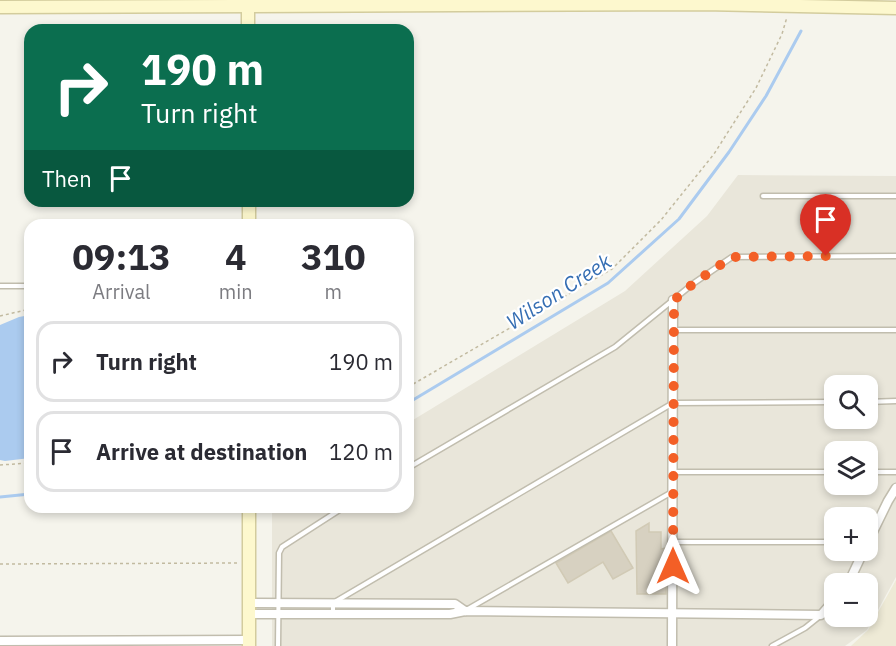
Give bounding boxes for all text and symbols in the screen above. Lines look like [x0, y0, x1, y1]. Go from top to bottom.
text: 190 m [141, 42, 264, 97]
icon: right [42, 48, 120, 126]
text: Turn right [141, 95, 258, 130]
icon: arrive [104, 162, 137, 195]
text: Then [42, 164, 92, 193]
pin [800, 194, 851, 256]
icon: arrive [809, 203, 842, 236]
text: 09:13 [72, 233, 171, 280]
text: 4 [225, 233, 247, 280]
text: 310 [301, 233, 366, 280]
water label: Wilson Creek [501, 246, 617, 336]
text: Arrival [92, 278, 151, 305]
text: min [219, 278, 253, 305]
text: m [325, 278, 342, 305]
icon: right [45, 345, 78, 378]
text: Turn right [96, 347, 197, 376]
text: 190 m [329, 347, 393, 376]
map controls [824, 375, 878, 627]
button: search [824, 375, 878, 429]
icon: arrive [45, 435, 78, 468]
text: Arrive at destination [96, 437, 307, 466]
text: 120 m [329, 437, 393, 466]
button: layers [824, 441, 878, 495]
button: + [824, 507, 878, 561]
position arrow [641, 534, 705, 598]
button: − [824, 573, 878, 627]

